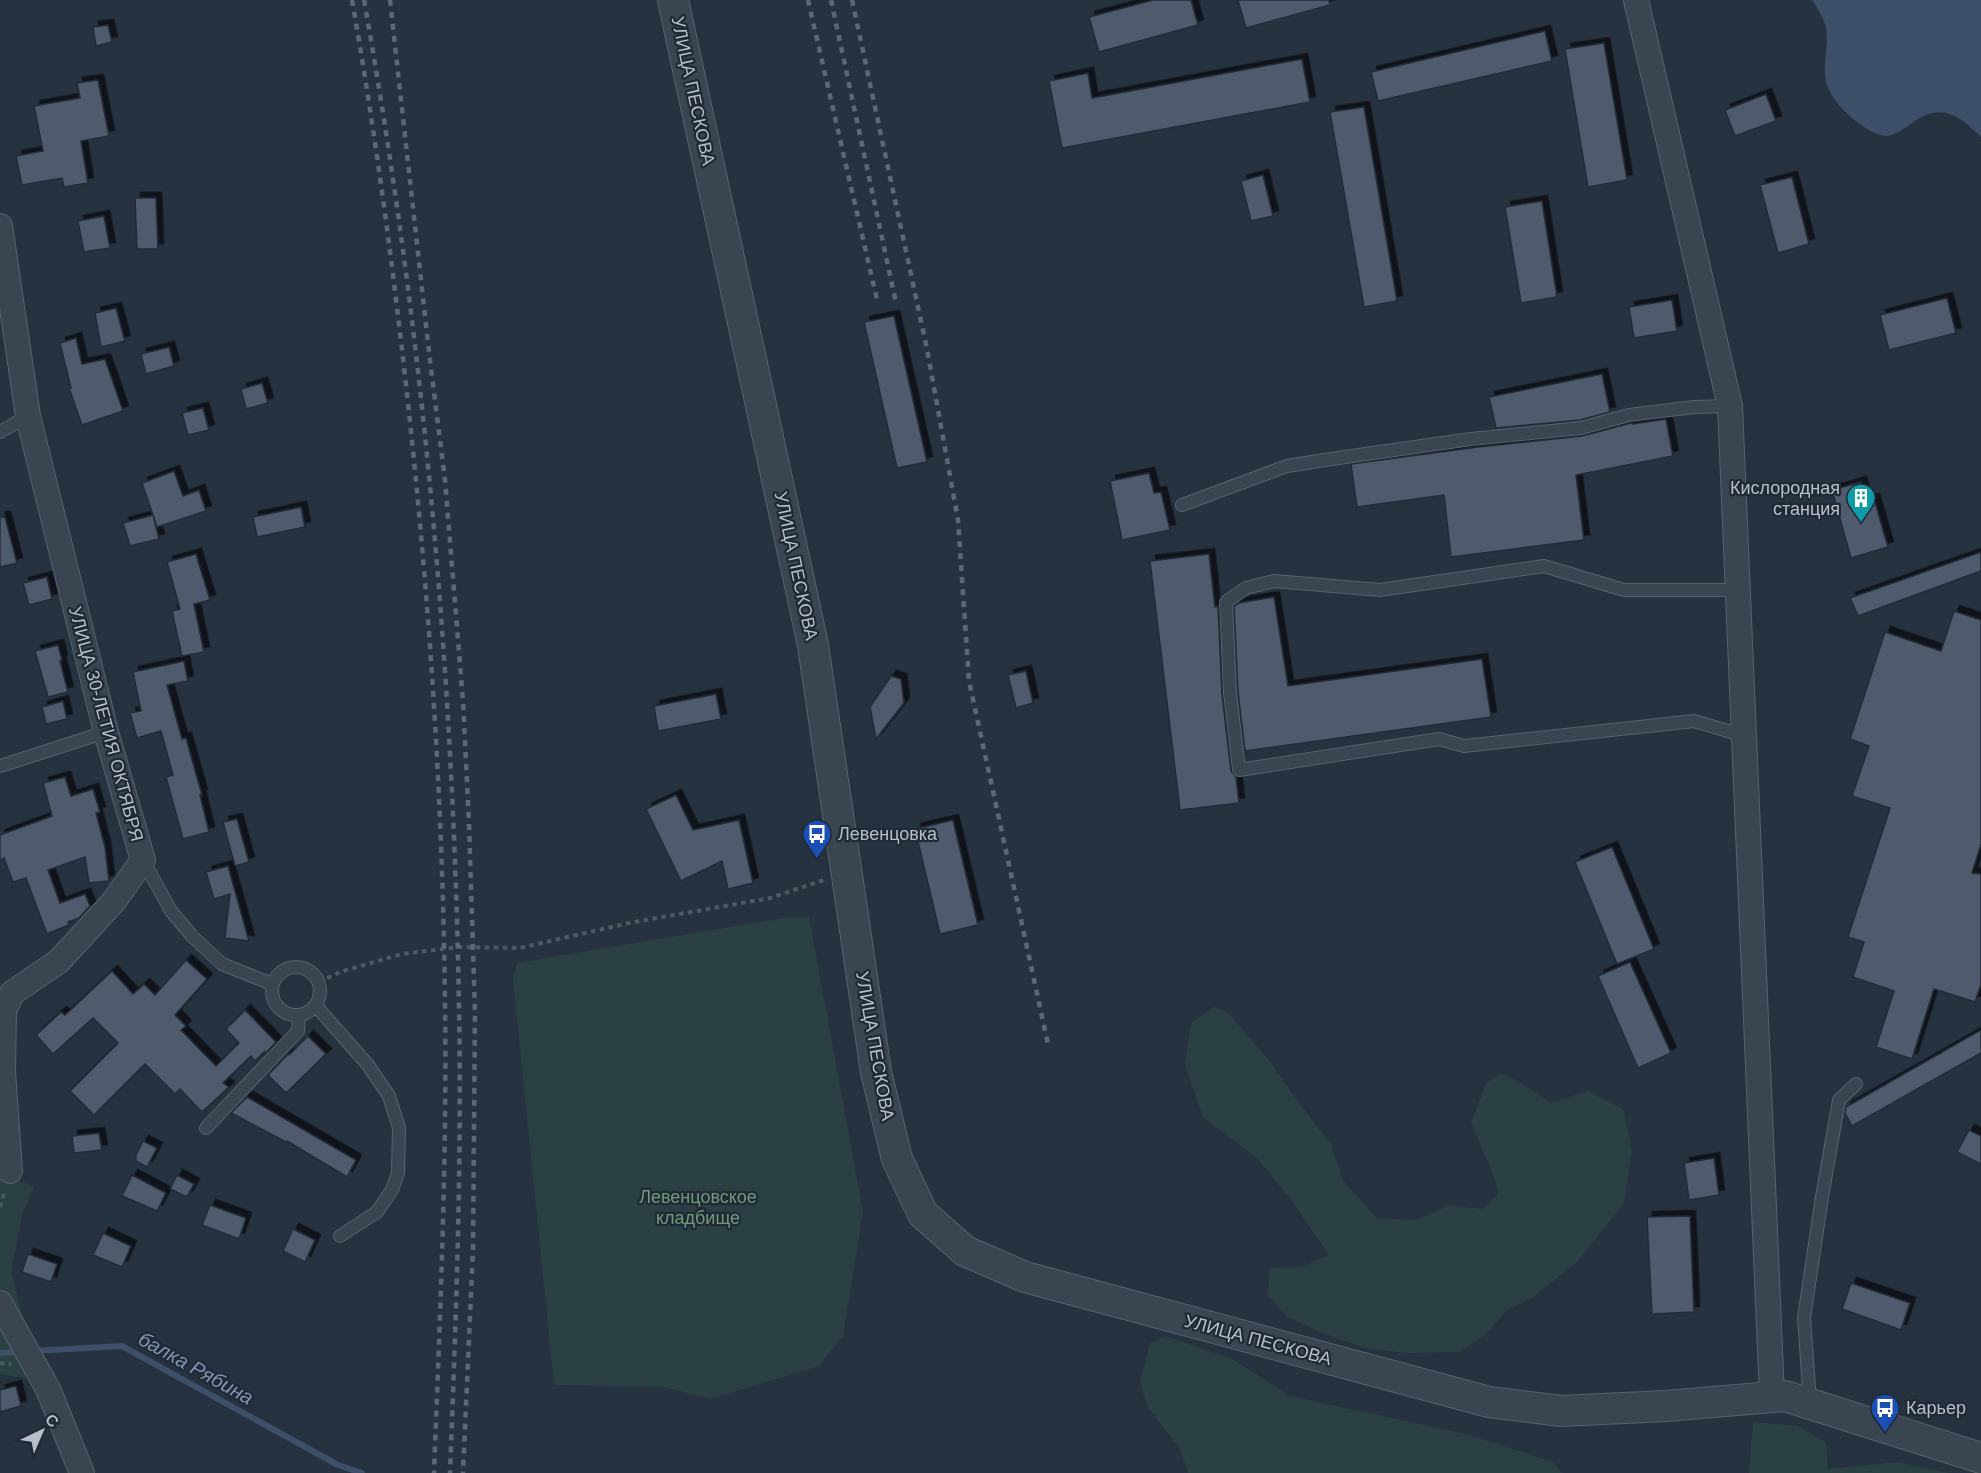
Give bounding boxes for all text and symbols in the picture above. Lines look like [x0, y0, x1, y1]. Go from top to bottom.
street label: УЛИЦА ПЕСКОВА [667, 15, 719, 167]
place label: Кислородная станция [1730, 478, 1840, 519]
building icon: Кислородная станция [1845, 482, 1877, 524]
street label: УЛИЦА ПЕСКОВА [770, 490, 822, 642]
street label: УЛИЦА 30-ЛЕТИЯ ОКТЯБРЯ [65, 604, 147, 844]
bus stop icon: Левенцовка [801, 818, 833, 860]
place label: Левенцовка [838, 824, 938, 844]
street label: УЛИЦА ПЕСКОВА [852, 970, 898, 1122]
park label: Левенцовское кладбище [639, 1187, 757, 1228]
street label: УЛИЦА ПЕСКОВА [1182, 1311, 1334, 1369]
water label: балка Рябина [135, 1327, 257, 1409]
bus stop icon: Карьер [1869, 1392, 1901, 1434]
place label: Карьер [1906, 1398, 1966, 1418]
north arrow [12, 1401, 72, 1461]
text: С [42, 1410, 62, 1431]

